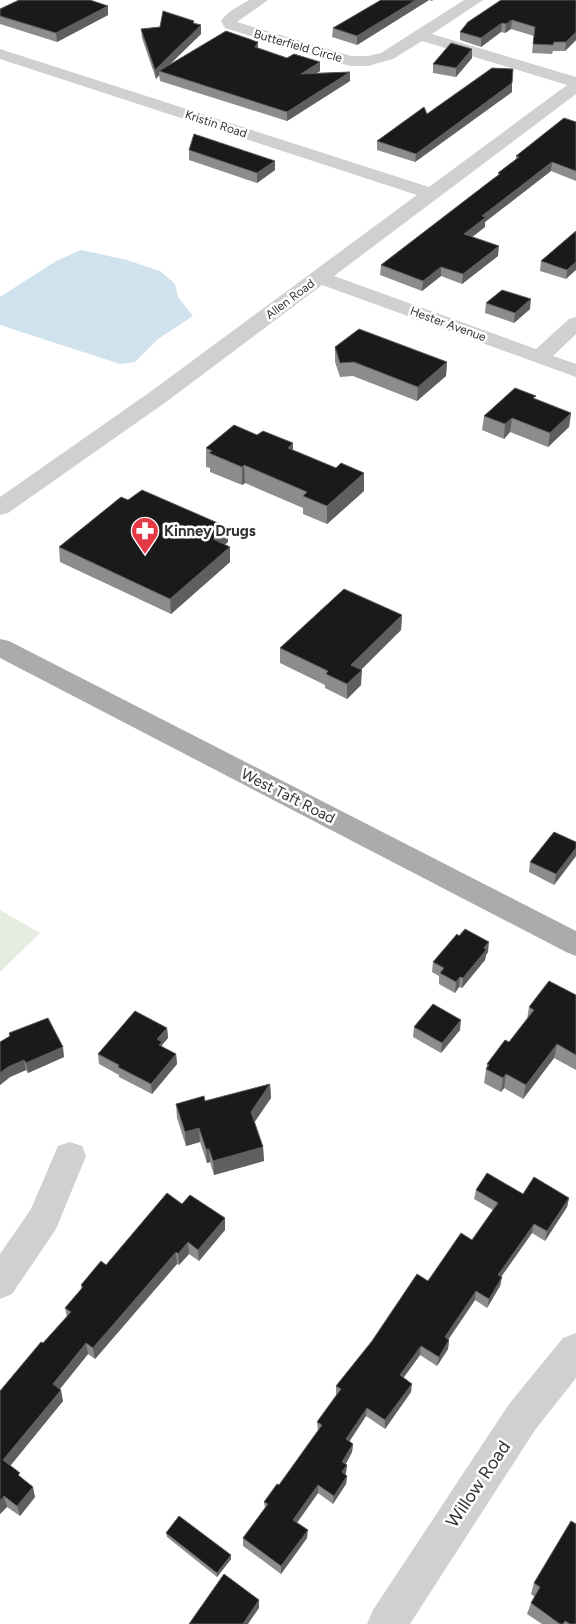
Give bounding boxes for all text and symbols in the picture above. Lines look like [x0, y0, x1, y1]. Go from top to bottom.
street label: Butterfield Circle [252, 27, 344, 65]
street label: Kristin Road [183, 107, 249, 141]
street label: Allen Road [263, 276, 317, 322]
street label: Hester Avenue [408, 304, 488, 344]
pharmacy icon: Kinney Drugs [130, 516, 160, 555]
place label: Kinney Drugs [164, 522, 256, 540]
street label: West Taft Road [238, 765, 338, 827]
street label: Willow Road [441, 1437, 515, 1531]

